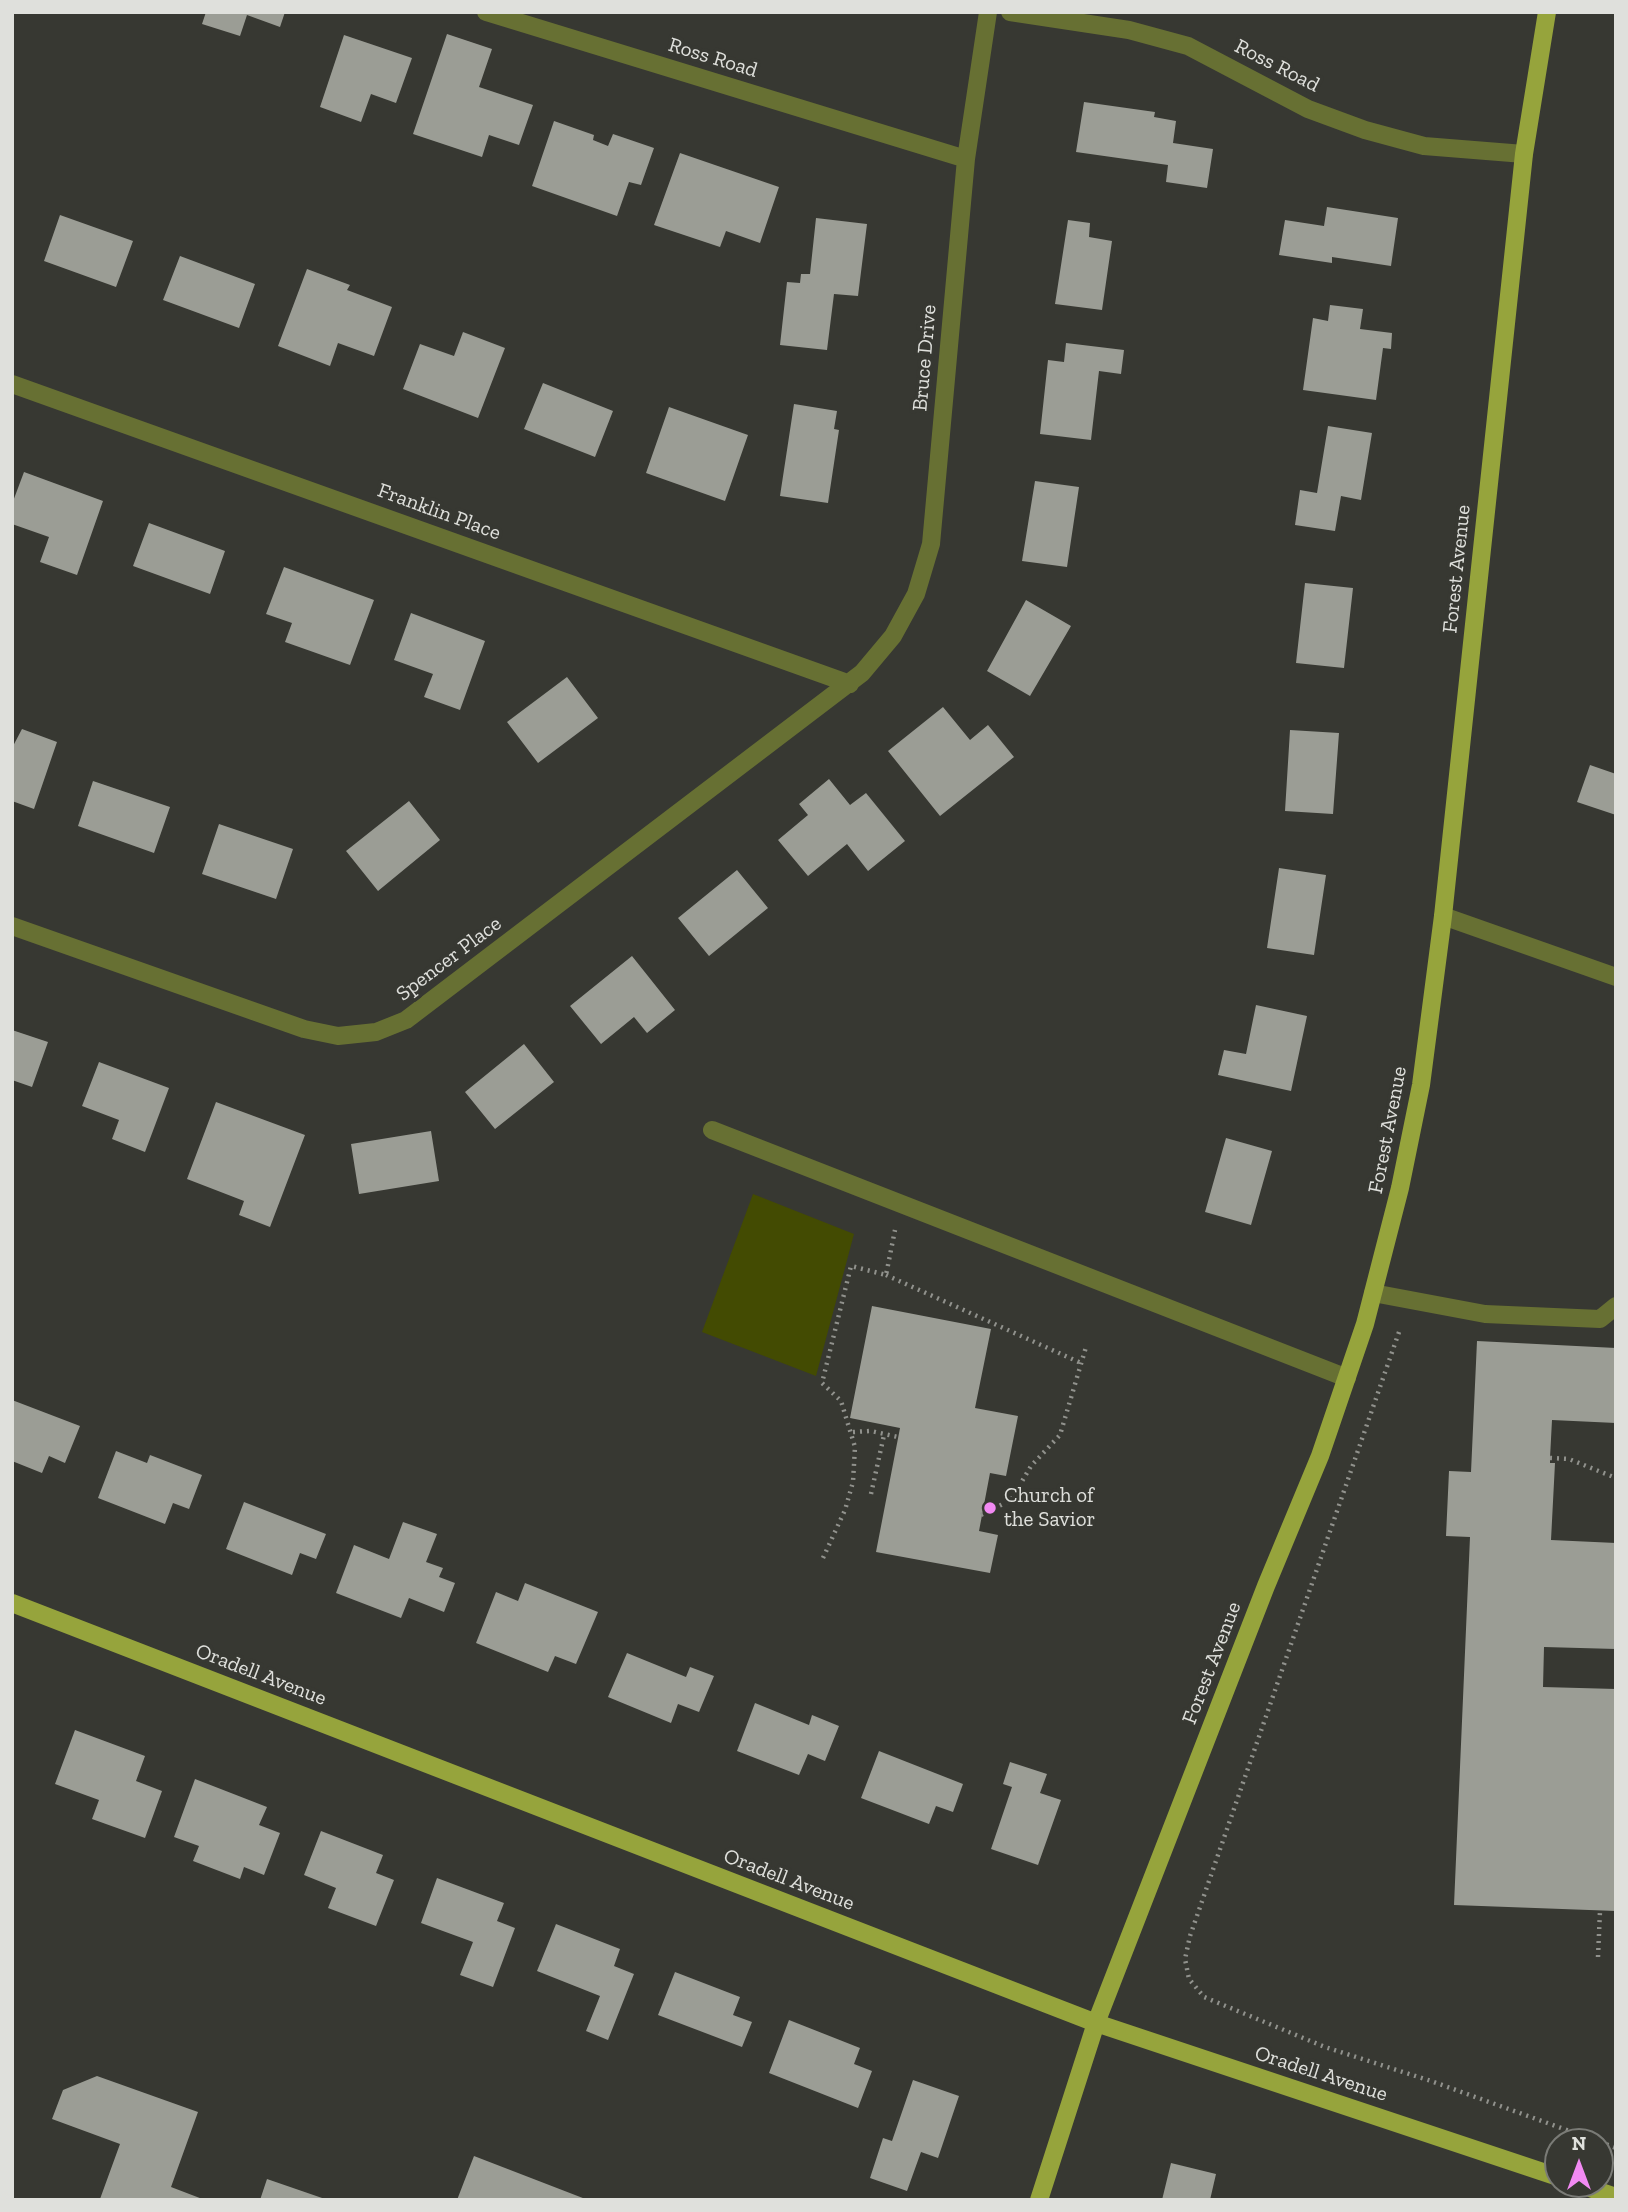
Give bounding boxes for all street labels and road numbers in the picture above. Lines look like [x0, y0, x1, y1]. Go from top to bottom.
street label: Ross Road [665, 33, 761, 83]
street label: Ross Road [1230, 34, 1324, 98]
street label: Bruce Drive [908, 304, 942, 412]
street label: Franklin Place [374, 478, 504, 546]
street label: Forest Avenue [1438, 504, 1476, 634]
street label: Spencer Place [391, 911, 507, 1007]
street label: Forest Avenue [1363, 1064, 1413, 1196]
street label: Forest Avenue [1177, 1598, 1247, 1728]
street label: Oradell Avenue [192, 1638, 330, 1712]
street label: Oradell Avenue [720, 1843, 858, 1917]
street label: Oradell Avenue [1251, 2041, 1391, 2107]

